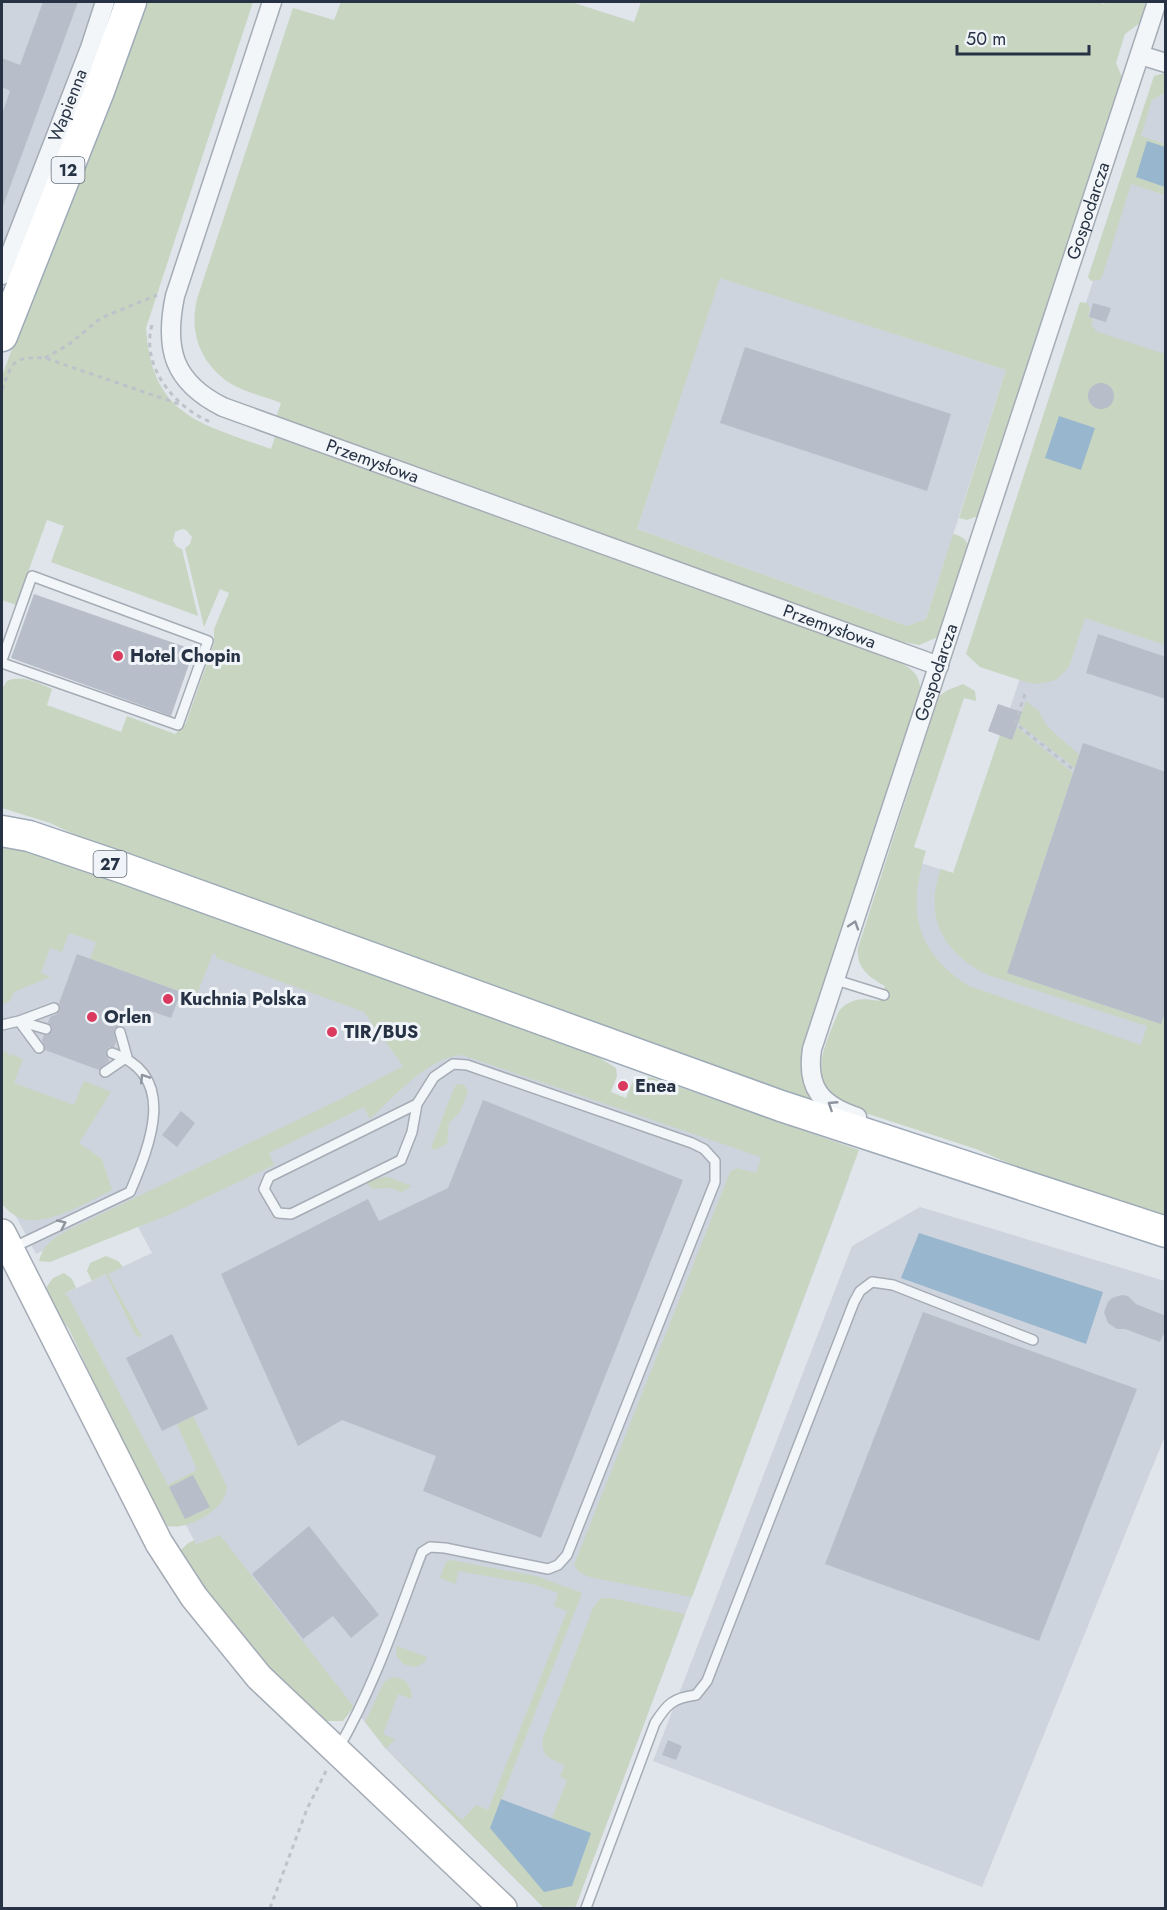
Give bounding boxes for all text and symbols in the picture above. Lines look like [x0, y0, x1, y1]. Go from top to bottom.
scale bar [957, 18, 1089, 56]
text: 50 m [966, 26, 1006, 52]
street label: Wapienna [42, 65, 94, 146]
road number: 12 [52, 157, 84, 183]
street label: Gospodarcza [1060, 159, 1116, 263]
street label: Przemysłowa [322, 432, 423, 490]
street label: Przemysłowa [779, 598, 880, 655]
street label: Gospodarcza [908, 620, 964, 725]
place label: Hotel Chopin [130, 643, 241, 669]
marker: Hotel Chopin [111, 649, 125, 663]
road number: 27 [94, 851, 126, 877]
one-way arrow [847, 920, 859, 931]
place label: Kuchnia Polska [180, 986, 306, 1012]
marker: Kuchnia Polska [161, 992, 175, 1006]
place label: Orlen [104, 1004, 152, 1030]
marker: Orlen [85, 1010, 99, 1024]
place label: TIR/BUS [344, 1019, 418, 1045]
marker: TIR/BUS [325, 1025, 339, 1039]
place label: Enea [635, 1073, 676, 1099]
one-way arrow [141, 1074, 152, 1085]
marker: Enea [616, 1079, 630, 1093]
one-way arrow [828, 1101, 839, 1112]
one-way arrow [56, 1219, 67, 1231]

